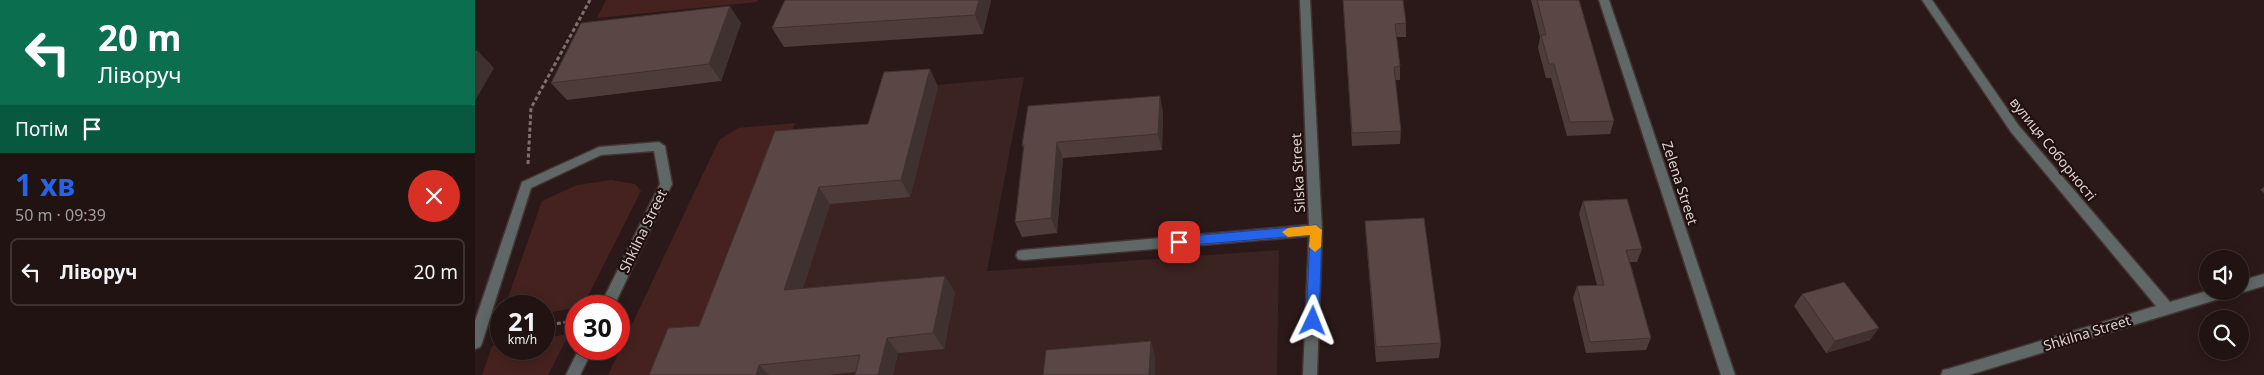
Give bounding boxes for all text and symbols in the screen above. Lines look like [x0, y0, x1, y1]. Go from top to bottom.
text: 20 m [98, 14, 181, 61]
icon: left [15, 20, 80, 85]
text: Ліворуч [98, 59, 181, 89]
street label: вулиця Соборності [2006, 93, 2101, 204]
icon: arrive [78, 115, 106, 143]
text: Потім [15, 116, 68, 142]
street label: Silska Street [1286, 133, 1309, 213]
street label: Zelena Street [1658, 139, 1703, 227]
text: 1 хв [15, 164, 75, 205]
button: close [408, 170, 460, 222]
street label: Shkilna Street [614, 186, 671, 276]
text: 50 m · 09:39 [15, 204, 106, 226]
pin [1158, 221, 1200, 263]
icon: arrive [1165, 228, 1193, 256]
map controls [2199, 250, 2249, 360]
button: sound [2199, 250, 2249, 300]
icon: left [17, 258, 45, 286]
text: Ліворуч [60, 259, 137, 285]
text: 20 m [414, 259, 458, 285]
position arrow [1286, 294, 1338, 346]
speed limit sign: 30 [565, 295, 630, 360]
text: 21 [508, 304, 537, 338]
street label: Shkilna Street [2041, 310, 2133, 355]
button: search [2199, 310, 2249, 360]
text: km/h [508, 331, 537, 348]

